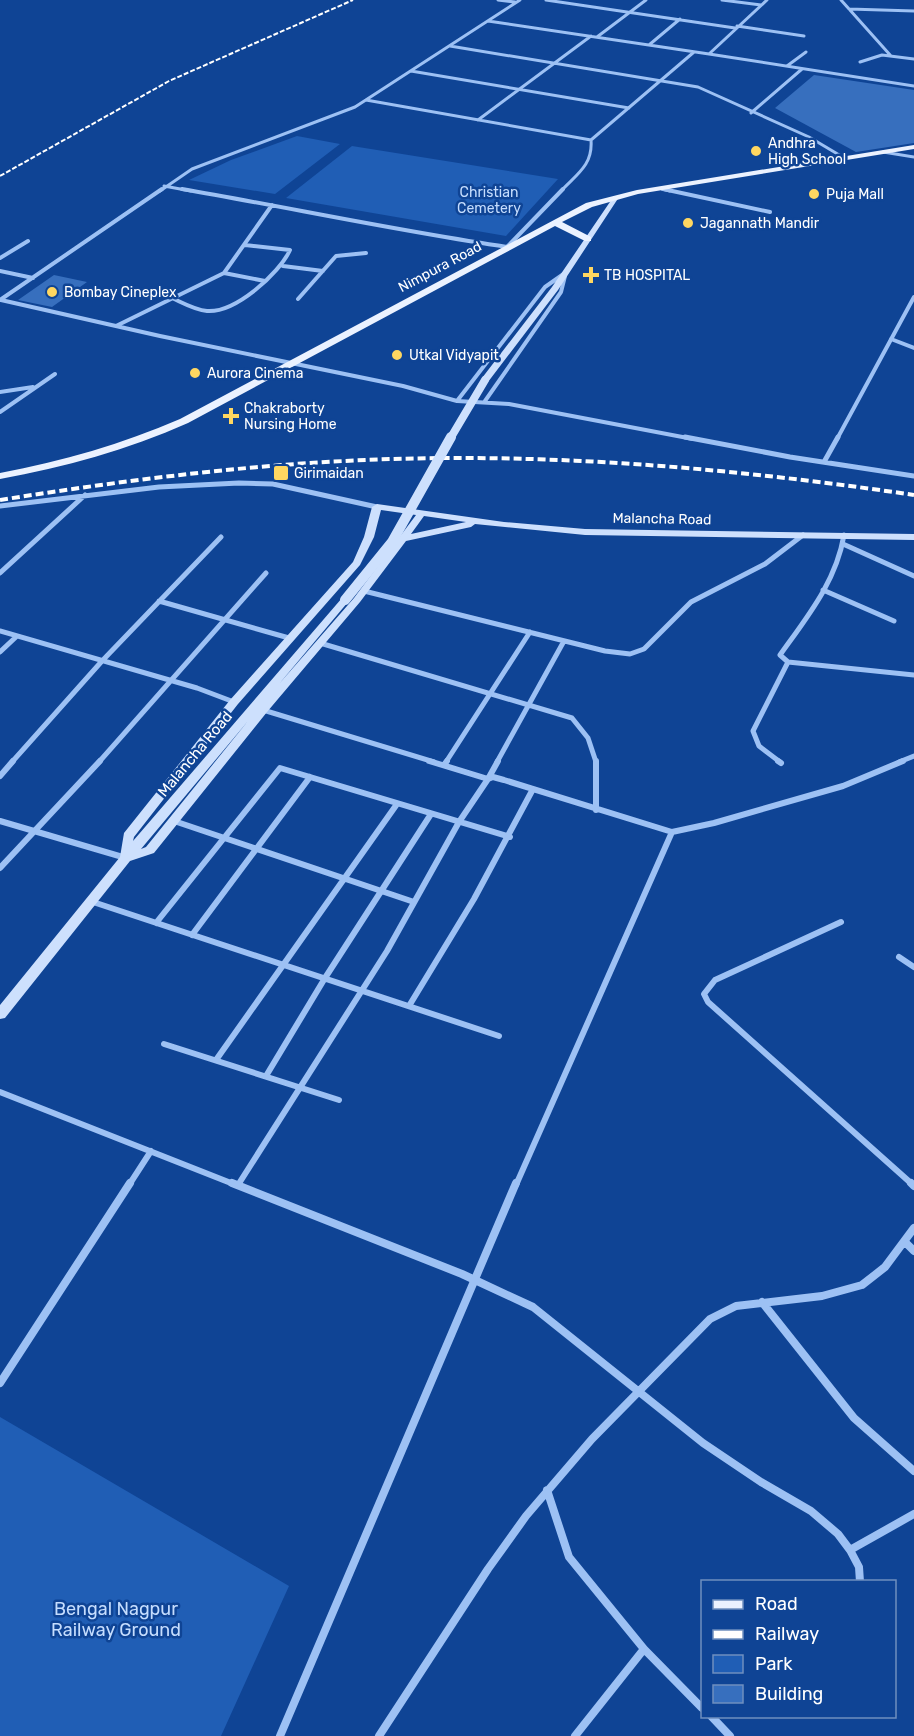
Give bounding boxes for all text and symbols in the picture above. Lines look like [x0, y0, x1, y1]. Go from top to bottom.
place label: Andhra High School [768, 135, 846, 168]
marker: Andhra High School [749, 144, 763, 158]
park label: Christian Cemetery [457, 184, 521, 217]
place label: Puja Mall [826, 186, 884, 203]
marker: Puja Mall [807, 187, 821, 201]
place label: Jagannath Mandir [700, 215, 820, 232]
marker: Jagannath Mandir [681, 216, 695, 230]
street label: Nimpura Road [395, 238, 485, 296]
marker: TB HOSPITAL [582, 266, 600, 284]
place label: TB HOSPITAL [604, 267, 690, 284]
place label: Bombay Cineplex [64, 284, 177, 301]
marker: Bombay Cineplex [45, 285, 59, 299]
place label: Utkal Vidyapit [409, 347, 499, 364]
marker: Utkal Vidyapit [390, 348, 404, 362]
place label: Aurora Cinema [207, 365, 304, 382]
marker: Aurora Cinema [188, 366, 202, 380]
place label: Chakraborty Nursing Home [244, 400, 337, 433]
marker: Chakraborty Nursing Home [222, 407, 240, 425]
marker: Girimaidan [272, 464, 290, 482]
place label: Girimaidan [294, 465, 364, 482]
street label: Malancha Road [612, 510, 712, 528]
street label: Malancha Road [154, 708, 236, 800]
legend [701, 1580, 896, 1718]
text: Road [755, 1593, 798, 1615]
park label: Bengal Nagpur Railway Ground [51, 1598, 181, 1641]
text: Railway [755, 1623, 819, 1645]
text: Park [755, 1653, 793, 1675]
text: Building [755, 1683, 823, 1705]

